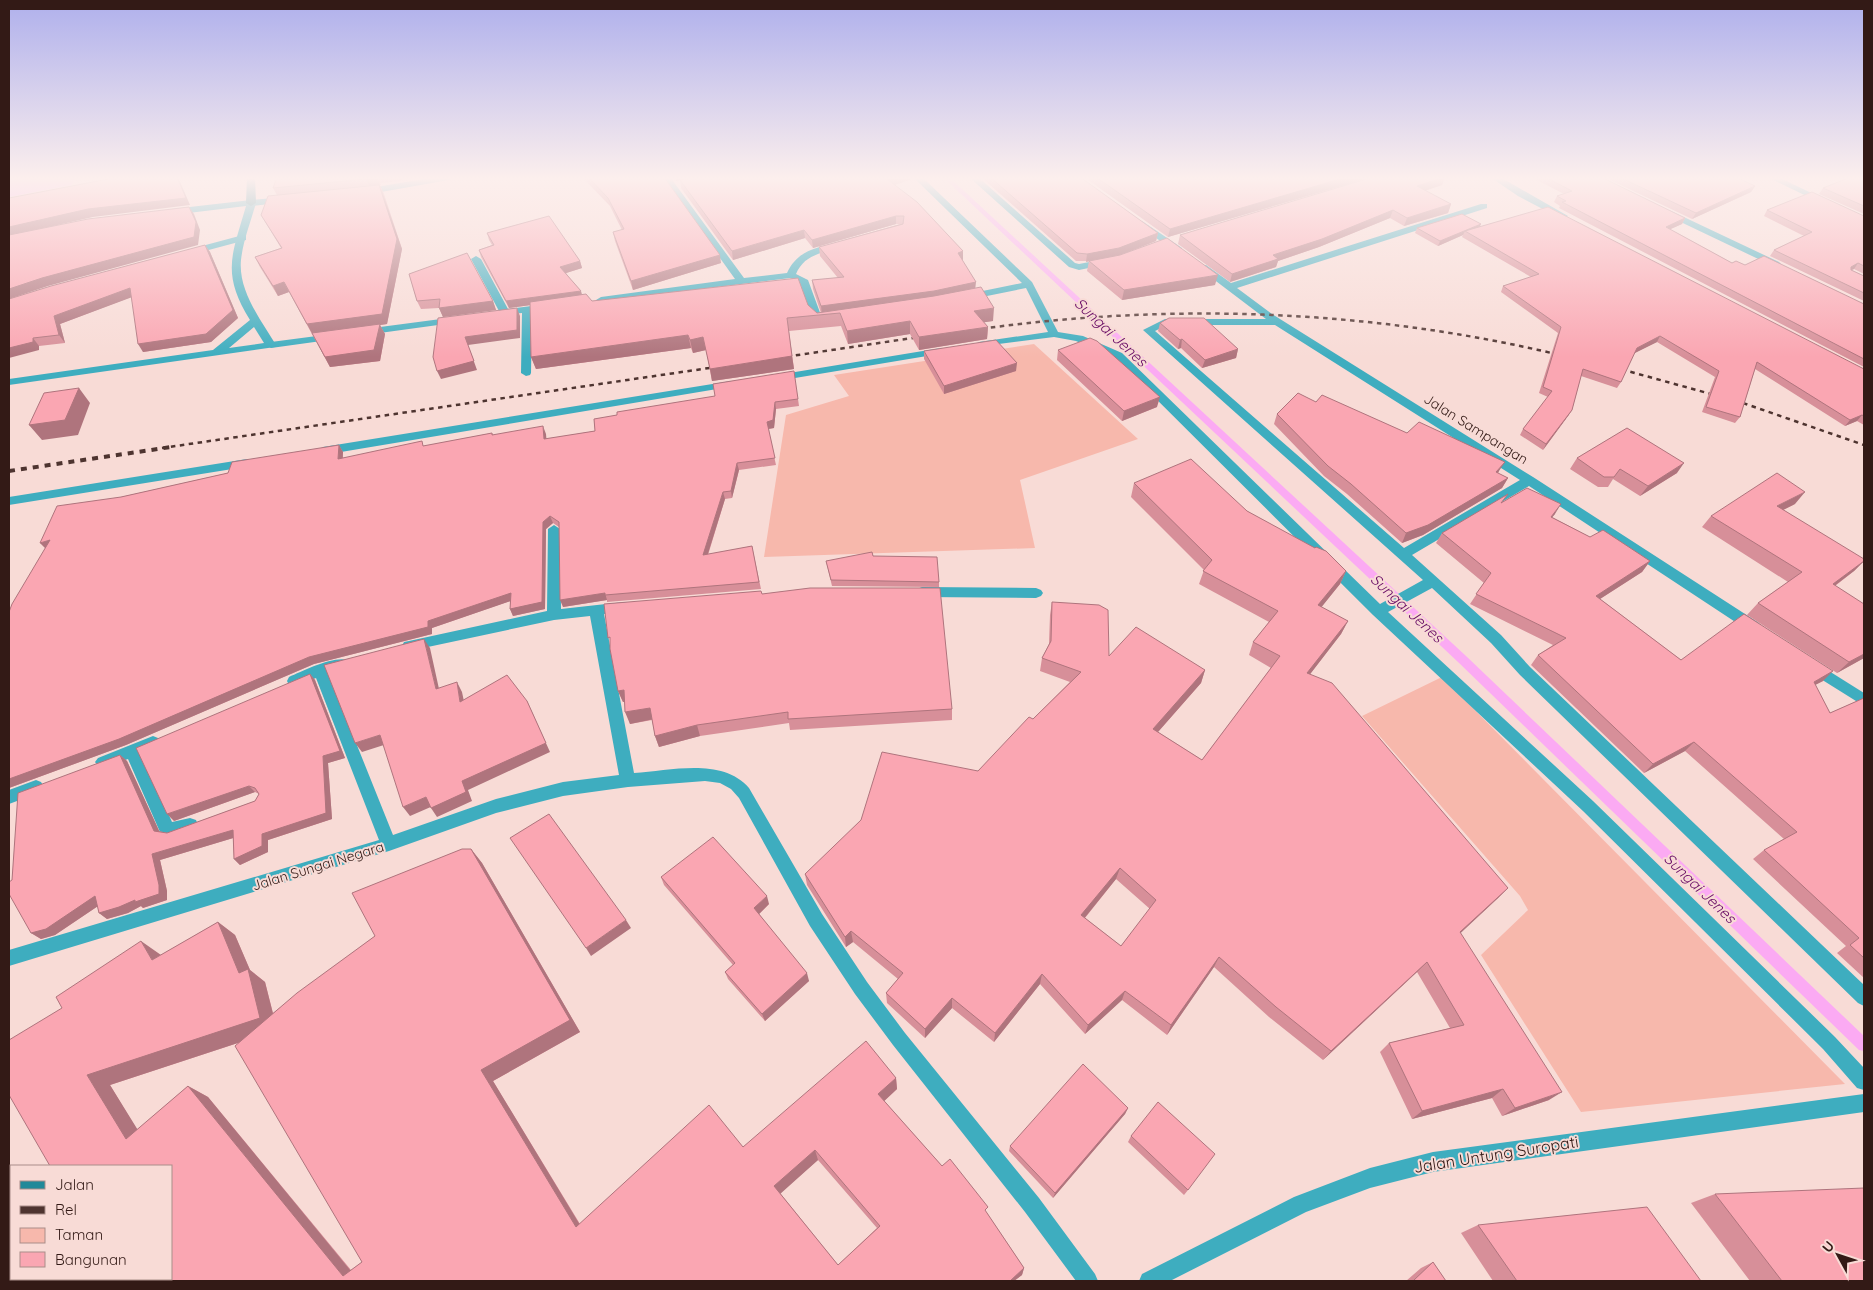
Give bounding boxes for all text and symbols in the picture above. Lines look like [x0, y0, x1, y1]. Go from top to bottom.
water label: Sungai Jenes [1071, 293, 1152, 371]
street label: Jalan Sampangan [1421, 390, 1531, 468]
water label: Sungai Jenes [1367, 569, 1448, 647]
street label: Jalan Sungai Negara [250, 837, 386, 895]
water label: Sungai Jenes [1660, 849, 1741, 928]
street label: Jalan Untung Suropati [1412, 1131, 1580, 1177]
legend [10, 1165, 172, 1280]
text: Jalan [55, 1175, 94, 1194]
text: Rel [55, 1200, 77, 1219]
text: Taman [55, 1225, 103, 1244]
north arrow [1813, 1230, 1863, 1280]
text: U [1818, 1237, 1838, 1256]
text: Bangunan [55, 1250, 127, 1269]

